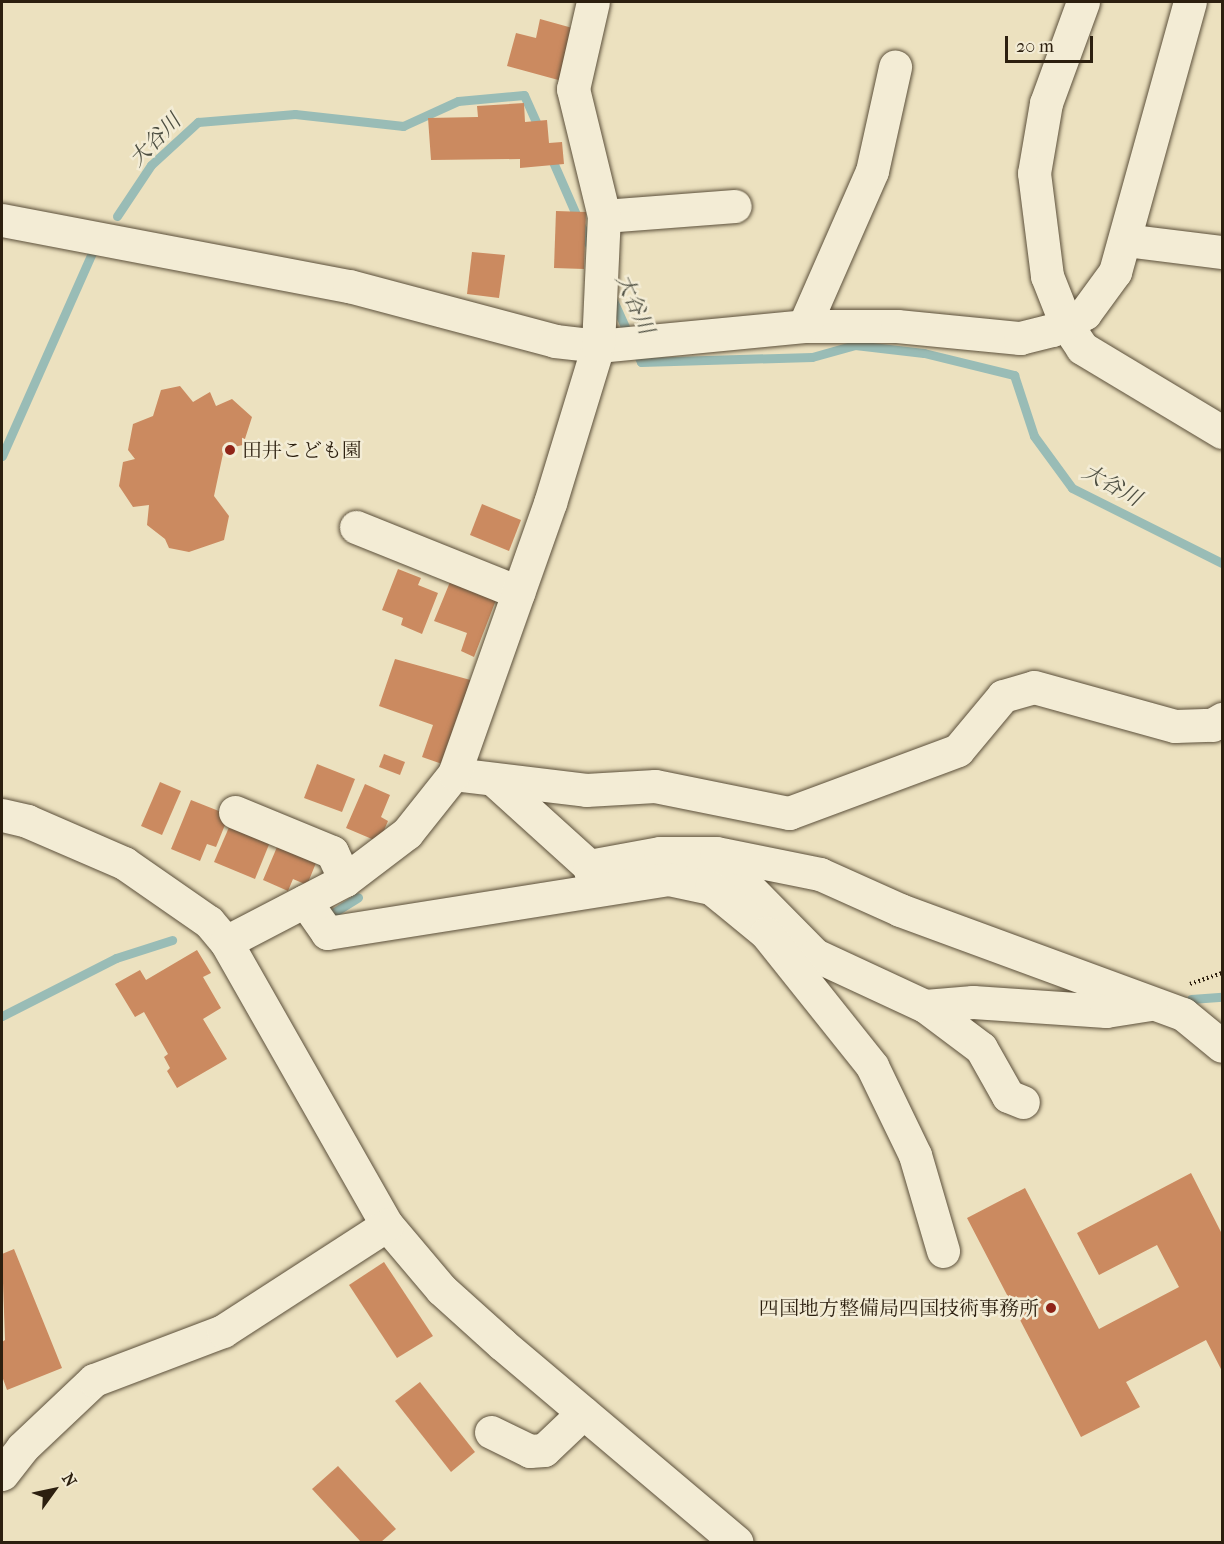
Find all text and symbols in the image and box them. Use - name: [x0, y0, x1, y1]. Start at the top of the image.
- scale bar: [1008, 24, 1096, 62]
- text: 20 m: [1016, 36, 1054, 57]
- water label: 大谷川: [124, 109, 186, 171]
- water label: 大谷川: [611, 270, 659, 338]
- place label: 田井こども園: [242, 438, 362, 462]
- marker: 田井こども園: [223, 443, 237, 457]
- water label: 大谷川: [1078, 459, 1146, 511]
- place label: 四国地方整備局四国技術事務所: [759, 1296, 1039, 1320]
- marker: 四国地方整備局四国技術事務所: [1044, 1301, 1058, 1315]
- north arrow: [24, 1460, 84, 1520]
- text: N: [58, 1470, 81, 1490]

